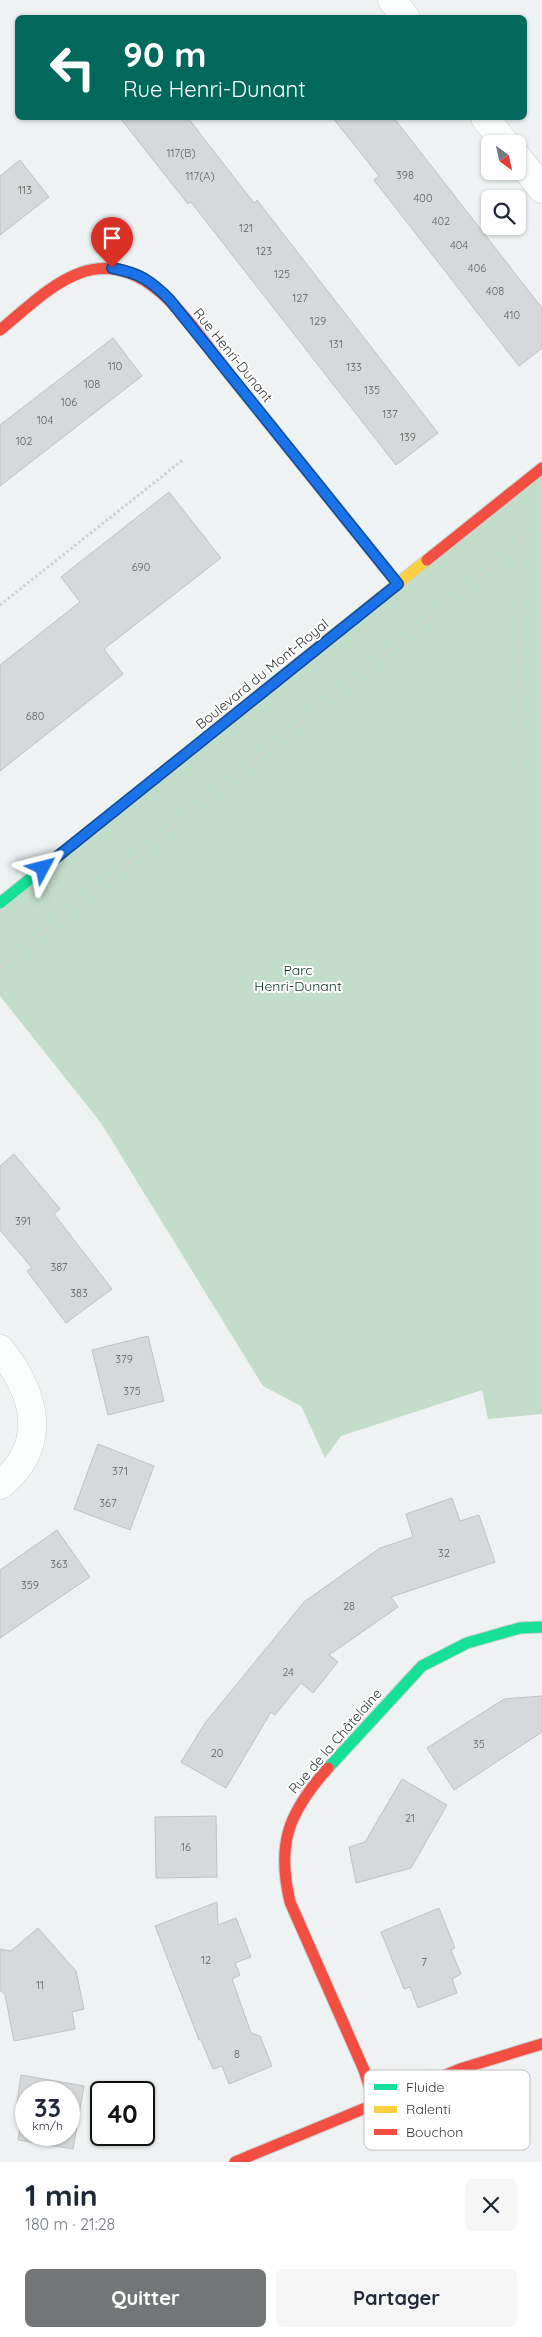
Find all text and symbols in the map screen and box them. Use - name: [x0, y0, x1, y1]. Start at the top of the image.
- text: 90 m: [123, 32, 206, 76]
- icon: left: [40, 35, 105, 100]
- text: Rue Henri-Dunant: [123, 75, 306, 103]
- north arrow: [481, 135, 526, 180]
- map controls: [481, 135, 526, 235]
- house number: 117(B): [166, 146, 196, 160]
- house number: 398: [396, 168, 414, 182]
- house number: 117(A): [185, 169, 215, 183]
- house number: 113: [18, 183, 32, 197]
- button: search: [481, 190, 526, 235]
- house number: 400: [414, 191, 432, 205]
- house number: 402: [432, 214, 450, 228]
- pin: [91, 217, 133, 268]
- house number: 121: [239, 221, 253, 235]
- icon: arrive: [98, 224, 126, 252]
- house number: 404: [450, 238, 468, 252]
- house number: 123: [256, 244, 272, 258]
- house number: 406: [468, 261, 486, 275]
- house number: 125: [274, 267, 290, 281]
- house number: 408: [486, 284, 504, 298]
- house number: 127: [292, 291, 308, 305]
- street label: Rue Henri-Dunant: [189, 304, 277, 406]
- house number: 410: [504, 308, 520, 322]
- house number: 129: [310, 314, 326, 328]
- house number: 131: [329, 337, 343, 351]
- house number: 110: [108, 359, 122, 373]
- house number: 133: [346, 360, 362, 374]
- house number: 108: [84, 377, 100, 391]
- house number: 135: [364, 383, 380, 397]
- house number: 106: [61, 395, 77, 409]
- house number: 137: [382, 407, 398, 421]
- house number: 104: [37, 413, 53, 427]
- house number: 139: [400, 430, 416, 444]
- house number: 102: [16, 434, 32, 448]
- house number: 690: [132, 560, 150, 574]
- street label: Boulevard du Mont-Royal: [192, 615, 332, 733]
- house number: 680: [26, 709, 44, 723]
- position arrow: [16, 841, 68, 893]
- park label: Parc Henri-Dunant: [254, 961, 342, 995]
- house number: 391: [15, 1214, 31, 1228]
- house number: 387: [50, 1260, 68, 1274]
- house number: 383: [70, 1286, 88, 1300]
- house number: 379: [115, 1352, 133, 1366]
- house number: 375: [123, 1384, 141, 1398]
- house number: 371: [112, 1464, 128, 1478]
- house number: 367: [99, 1496, 117, 1510]
- house number: 32: [438, 1546, 450, 1560]
- house number: 363: [50, 1557, 68, 1571]
- house number: 359: [21, 1578, 39, 1592]
- house number: 28: [343, 1599, 355, 1613]
- house number: 24: [282, 1665, 294, 1679]
- street label: Rue de la Châtelaine: [284, 1685, 386, 1797]
- house number: 35: [473, 1737, 485, 1751]
- house number: 20: [211, 1746, 223, 1760]
- house number: 21: [405, 1811, 415, 1825]
- house number: 16: [181, 1840, 191, 1854]
- house number: 12: [201, 1953, 211, 1967]
- house number: 7: [421, 1955, 427, 1969]
- house number: 11: [36, 1978, 44, 1992]
- house number: 8: [234, 2047, 240, 2061]
- legend: [364, 2070, 530, 2150]
- text: Fluide: [406, 2078, 445, 2096]
- speed limit sign: 40: [90, 2081, 155, 2146]
- text: 33: [34, 2092, 61, 2123]
- text: Ralenti: [406, 2100, 451, 2118]
- text: km/h: [32, 2118, 63, 2133]
- text: Bouchon: [406, 2123, 463, 2141]
- text: 1 min: [25, 2176, 98, 2214]
- button: close: [465, 2179, 517, 2231]
- text: 180 m · 21:28: [25, 2214, 115, 2234]
- button: Quitter: [25, 2269, 266, 2327]
- button: Partager: [276, 2269, 517, 2327]

